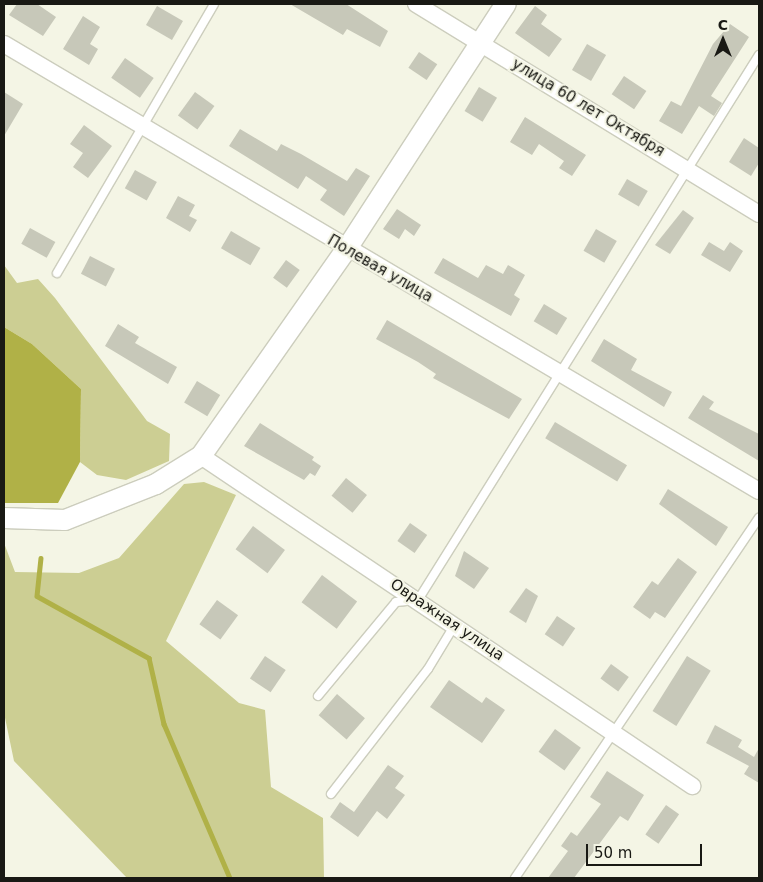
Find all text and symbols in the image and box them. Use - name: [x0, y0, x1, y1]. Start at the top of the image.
- north arrow: [698, 15, 748, 65]
- text: С: [718, 17, 728, 33]
- street label: улица 60 лет Октября: [508, 55, 668, 161]
- street label: Полевая улица: [324, 232, 436, 306]
- street label: Овражная улица: [387, 575, 507, 665]
- scale bar: [588, 834, 704, 866]
- text: 50 m: [594, 844, 632, 862]

